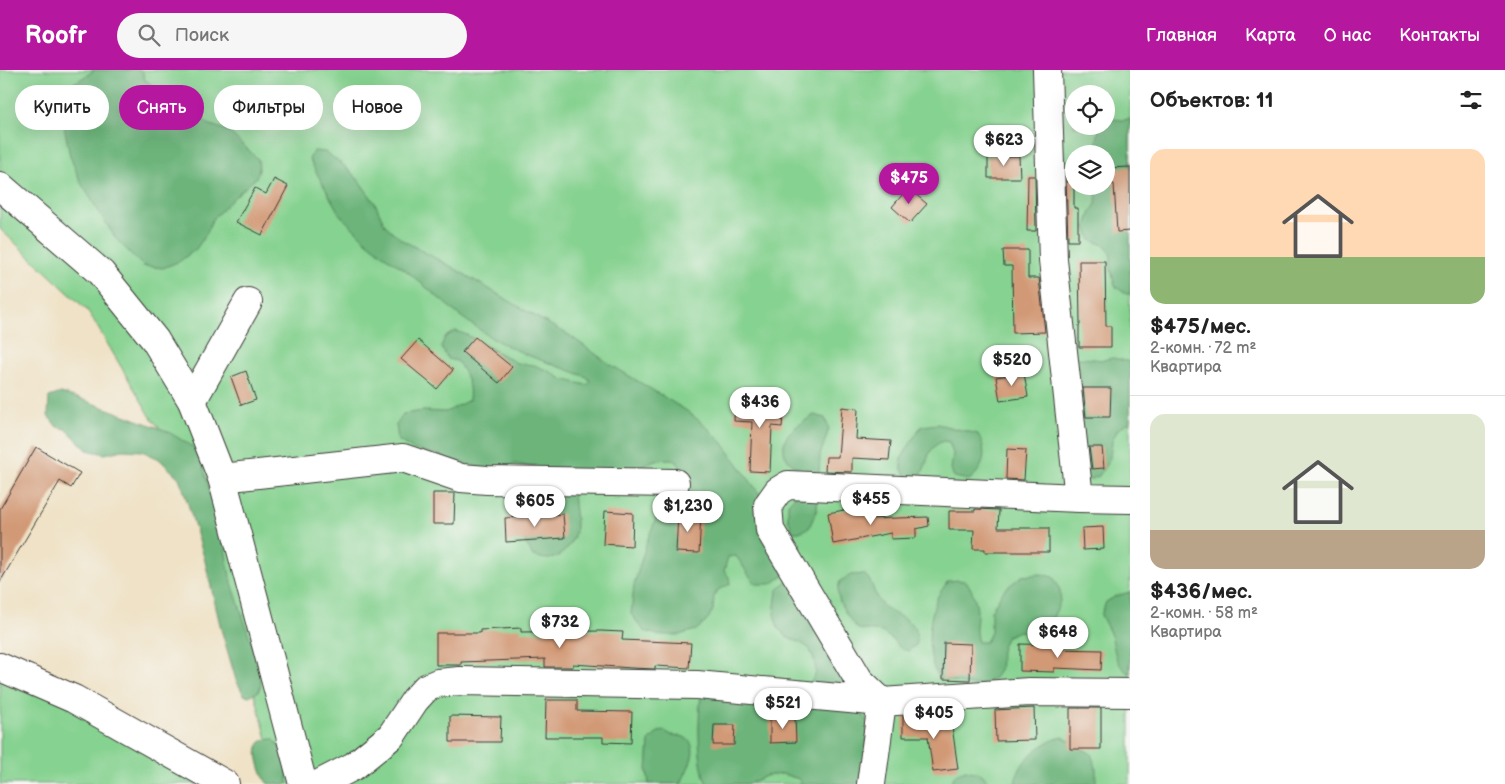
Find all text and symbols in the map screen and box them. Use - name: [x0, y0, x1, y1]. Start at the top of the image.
- search box: [117, 13, 467, 58]
- text: Roofr: [25, 21, 87, 50]
- icon: search: [135, 21, 163, 49]
- text: Поиск: [175, 24, 229, 47]
- text: Главная: [1146, 25, 1217, 46]
- text: Карта: [1245, 25, 1296, 46]
- text: О нас: [1324, 25, 1371, 46]
- text: Контакты: [1399, 25, 1480, 46]
- chip: Купить: [15, 85, 109, 130]
- chip: Снять: [119, 85, 204, 130]
- chip: Фильтры: [214, 85, 323, 130]
- chip: Новое: [333, 85, 421, 130]
- map controls: [1065, 85, 1115, 195]
- button: locate: [1065, 85, 1115, 135]
- icon: filters: [1457, 86, 1485, 114]
- text: Объектов: 11: [1150, 88, 1274, 113]
- pin: $623: [974, 124, 1034, 167]
- text: $623: [985, 131, 1023, 150]
- button: layers: [1065, 145, 1115, 195]
- pin: $475: [879, 162, 939, 205]
- text: $475: [890, 169, 928, 188]
- icon: home: [1273, 181, 1363, 271]
- text: $475/мес.: [1150, 314, 1251, 339]
- text: 2-комн. · 72 m²: [1150, 339, 1256, 358]
- pin: $520: [982, 344, 1042, 387]
- text: $520: [992, 351, 1032, 370]
- text: Квартира: [1150, 358, 1222, 377]
- pin: $436: [730, 386, 790, 429]
- text: $436: [740, 393, 780, 412]
- icon: home: [1273, 447, 1363, 537]
- pin: $455: [841, 484, 901, 526]
- pin: $605: [505, 486, 565, 528]
- pin: $1,230: [647, 490, 729, 533]
- text: $455: [852, 490, 890, 509]
- text: $605: [515, 492, 555, 511]
- text: $1,230: [663, 497, 713, 516]
- text: $436/мес.: [1150, 579, 1252, 604]
- text: 2-комн. · 58 m²: [1150, 604, 1258, 623]
- pin: $732: [530, 606, 590, 649]
- text: $732: [541, 613, 579, 632]
- pin: $648: [1028, 616, 1088, 659]
- text: $648: [1038, 623, 1078, 642]
- text: Квартира: [1150, 623, 1222, 642]
- pin: $521: [753, 688, 813, 730]
- text: $521: [765, 694, 801, 713]
- pin: $405: [904, 698, 964, 740]
- text: $405: [914, 704, 954, 723]

